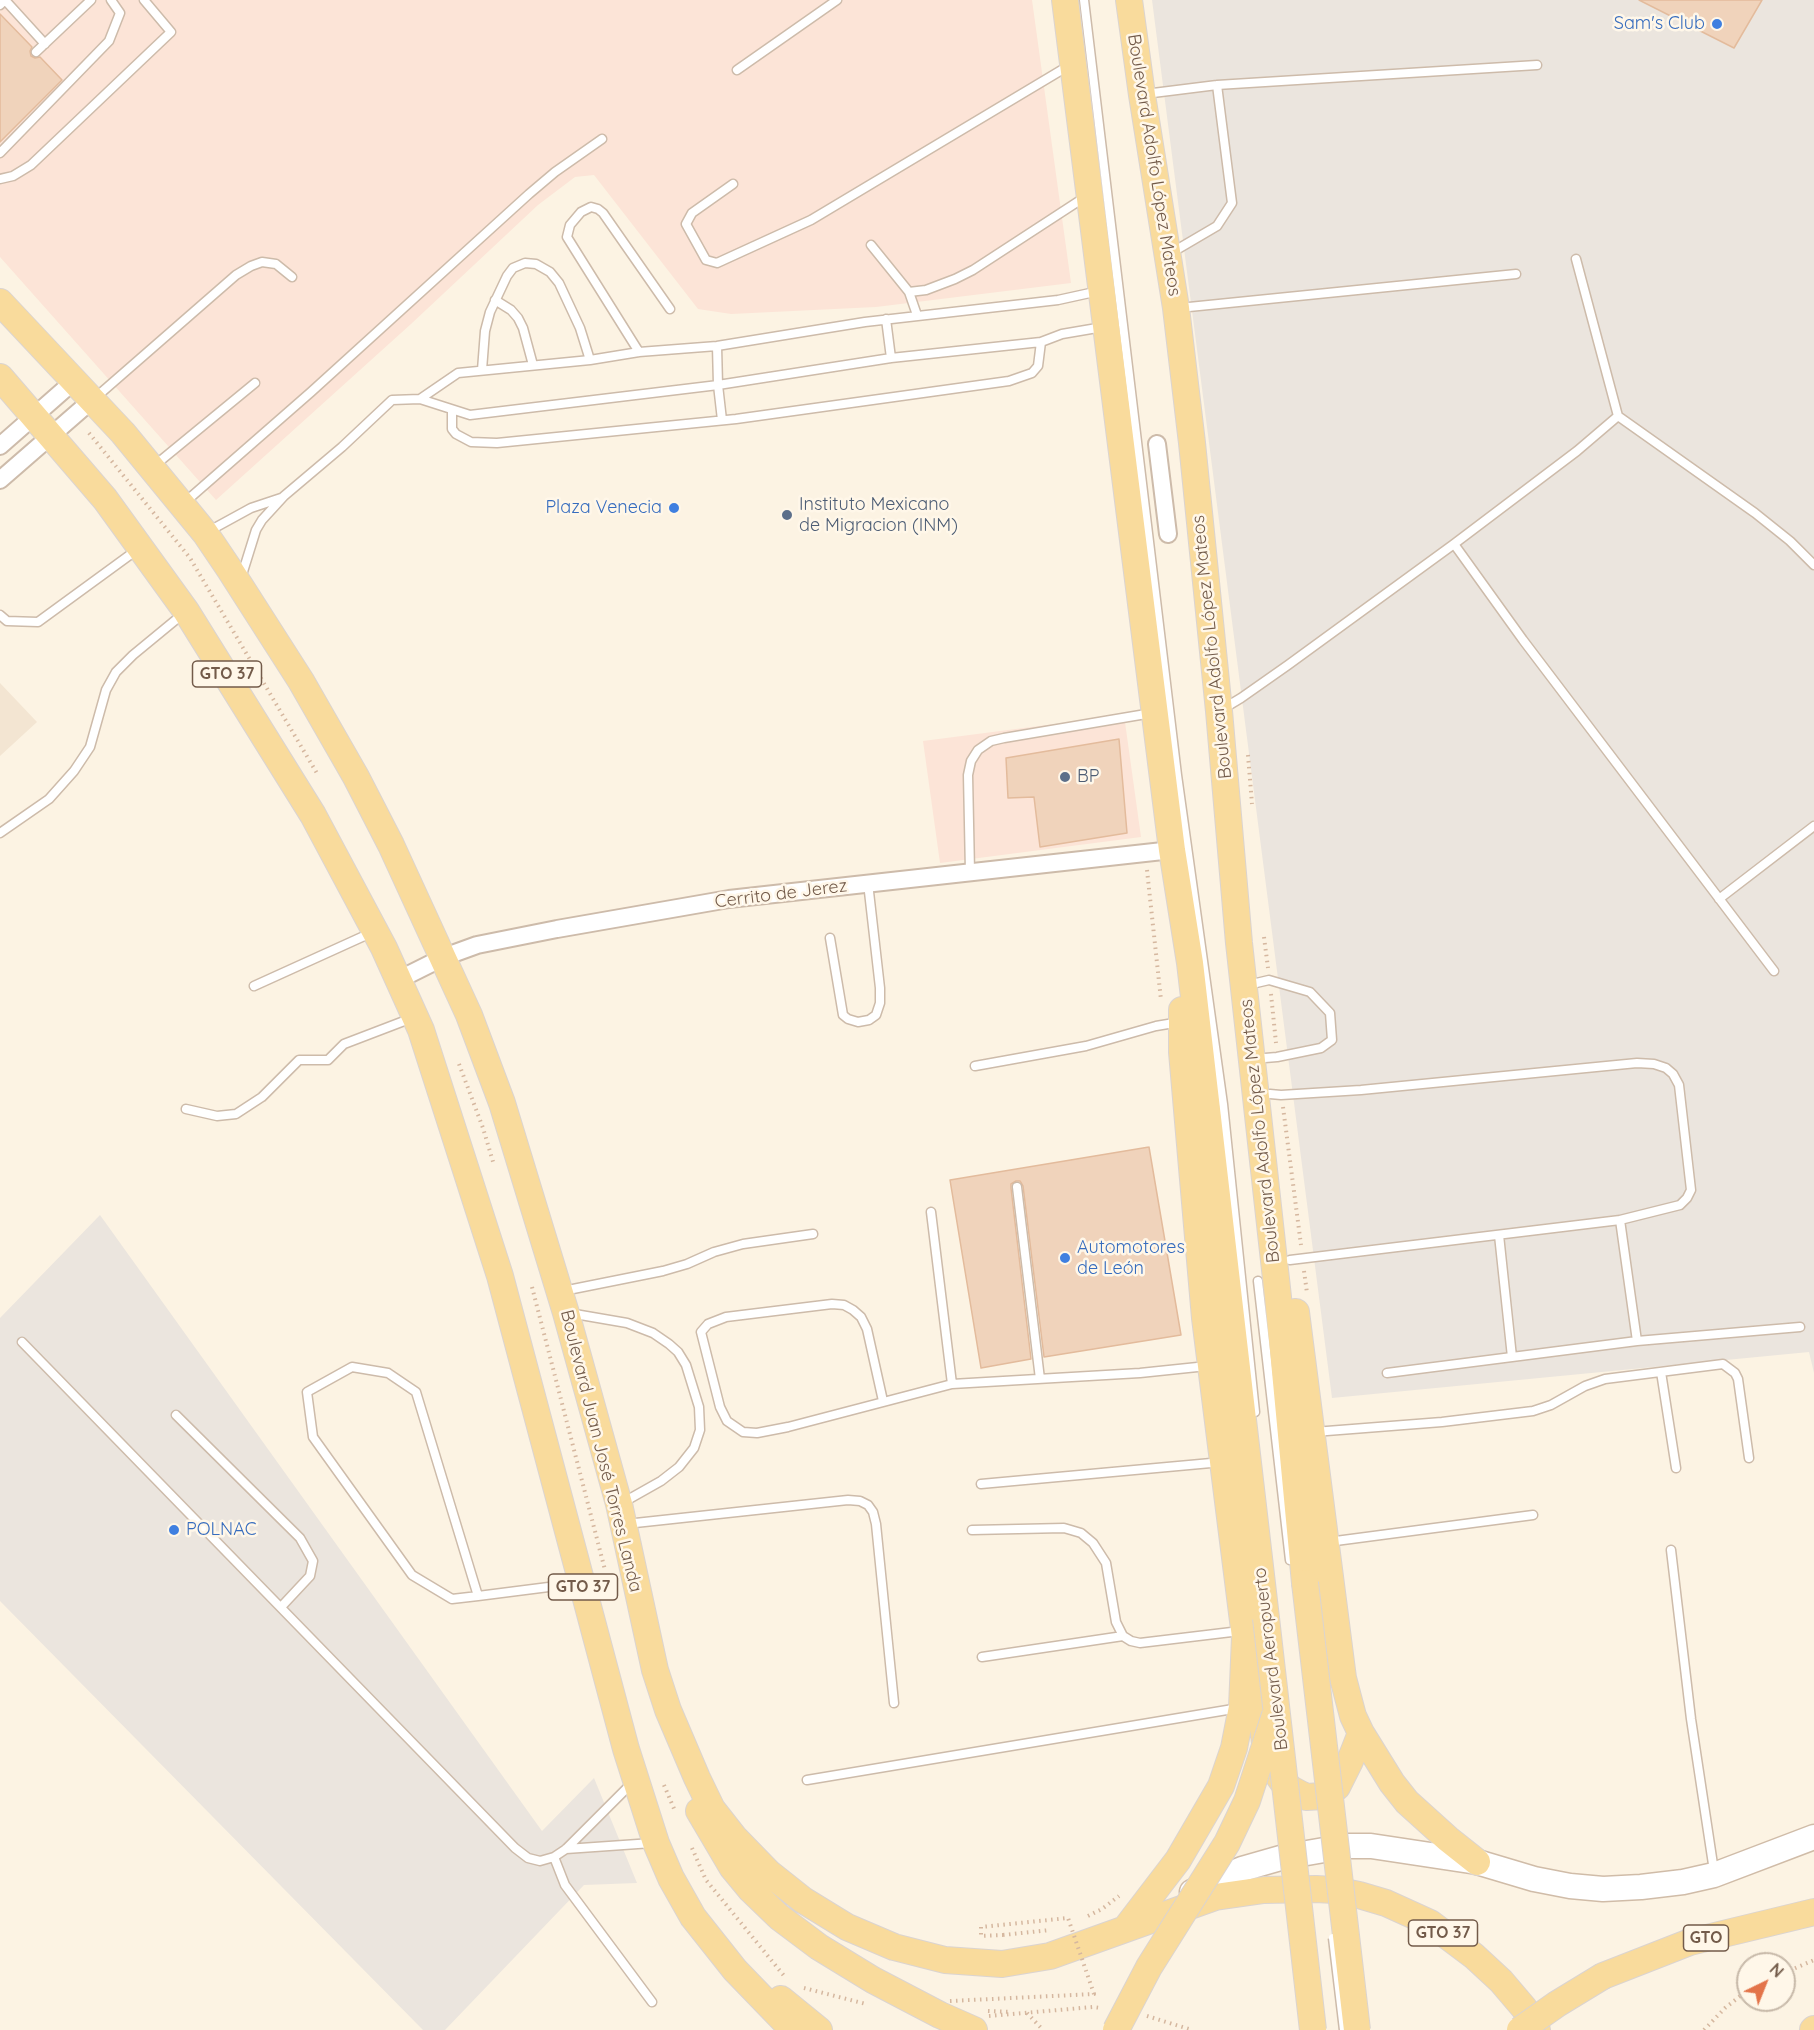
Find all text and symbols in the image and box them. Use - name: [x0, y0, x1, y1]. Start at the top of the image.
- place label: Sam's Club: [1614, 13, 1705, 35]
- marker: Sam's Club: [1710, 17, 1724, 31]
- street label: Boulevard Adolfo López Mateos: [1123, 32, 1185, 298]
- place label: Instituto Mexicano de Migracion (INM): [799, 494, 958, 536]
- place label: Plaza Venecia: [545, 497, 662, 519]
- marker: Plaza Venecia: [667, 501, 681, 515]
- marker: Instituto Mexicano de Migracion (INM): [780, 508, 794, 522]
- street label: Boulevard Adolfo López Mateos: [1187, 514, 1237, 780]
- road number: GTO 37: [192, 661, 262, 687]
- place label: BP: [1077, 766, 1099, 788]
- marker: BP: [1058, 770, 1072, 784]
- street label: Cerrito de Jerez: [714, 875, 848, 913]
- street label: Boulevard Adolfo López Mateos: [1235, 998, 1285, 1264]
- place label: Automotores de León: [1077, 1237, 1185, 1280]
- marker: Automotores de León: [1058, 1251, 1072, 1265]
- street label: Boulevard Juan José Torres Landa: [555, 1308, 647, 1594]
- place label: POLNAC: [186, 1519, 257, 1541]
- marker: POLNAC: [167, 1523, 181, 1537]
- street label: Boulevard Aeropuerto: [1249, 1566, 1293, 1752]
- road number: GTO 37: [548, 1574, 618, 1600]
- road number: GTO 37: [1408, 1920, 1478, 1946]
- road number: GTO: [1684, 1925, 1728, 1951]
- north arrow: [1736, 1952, 1796, 2012]
- text: N: [1766, 1959, 1788, 1982]

